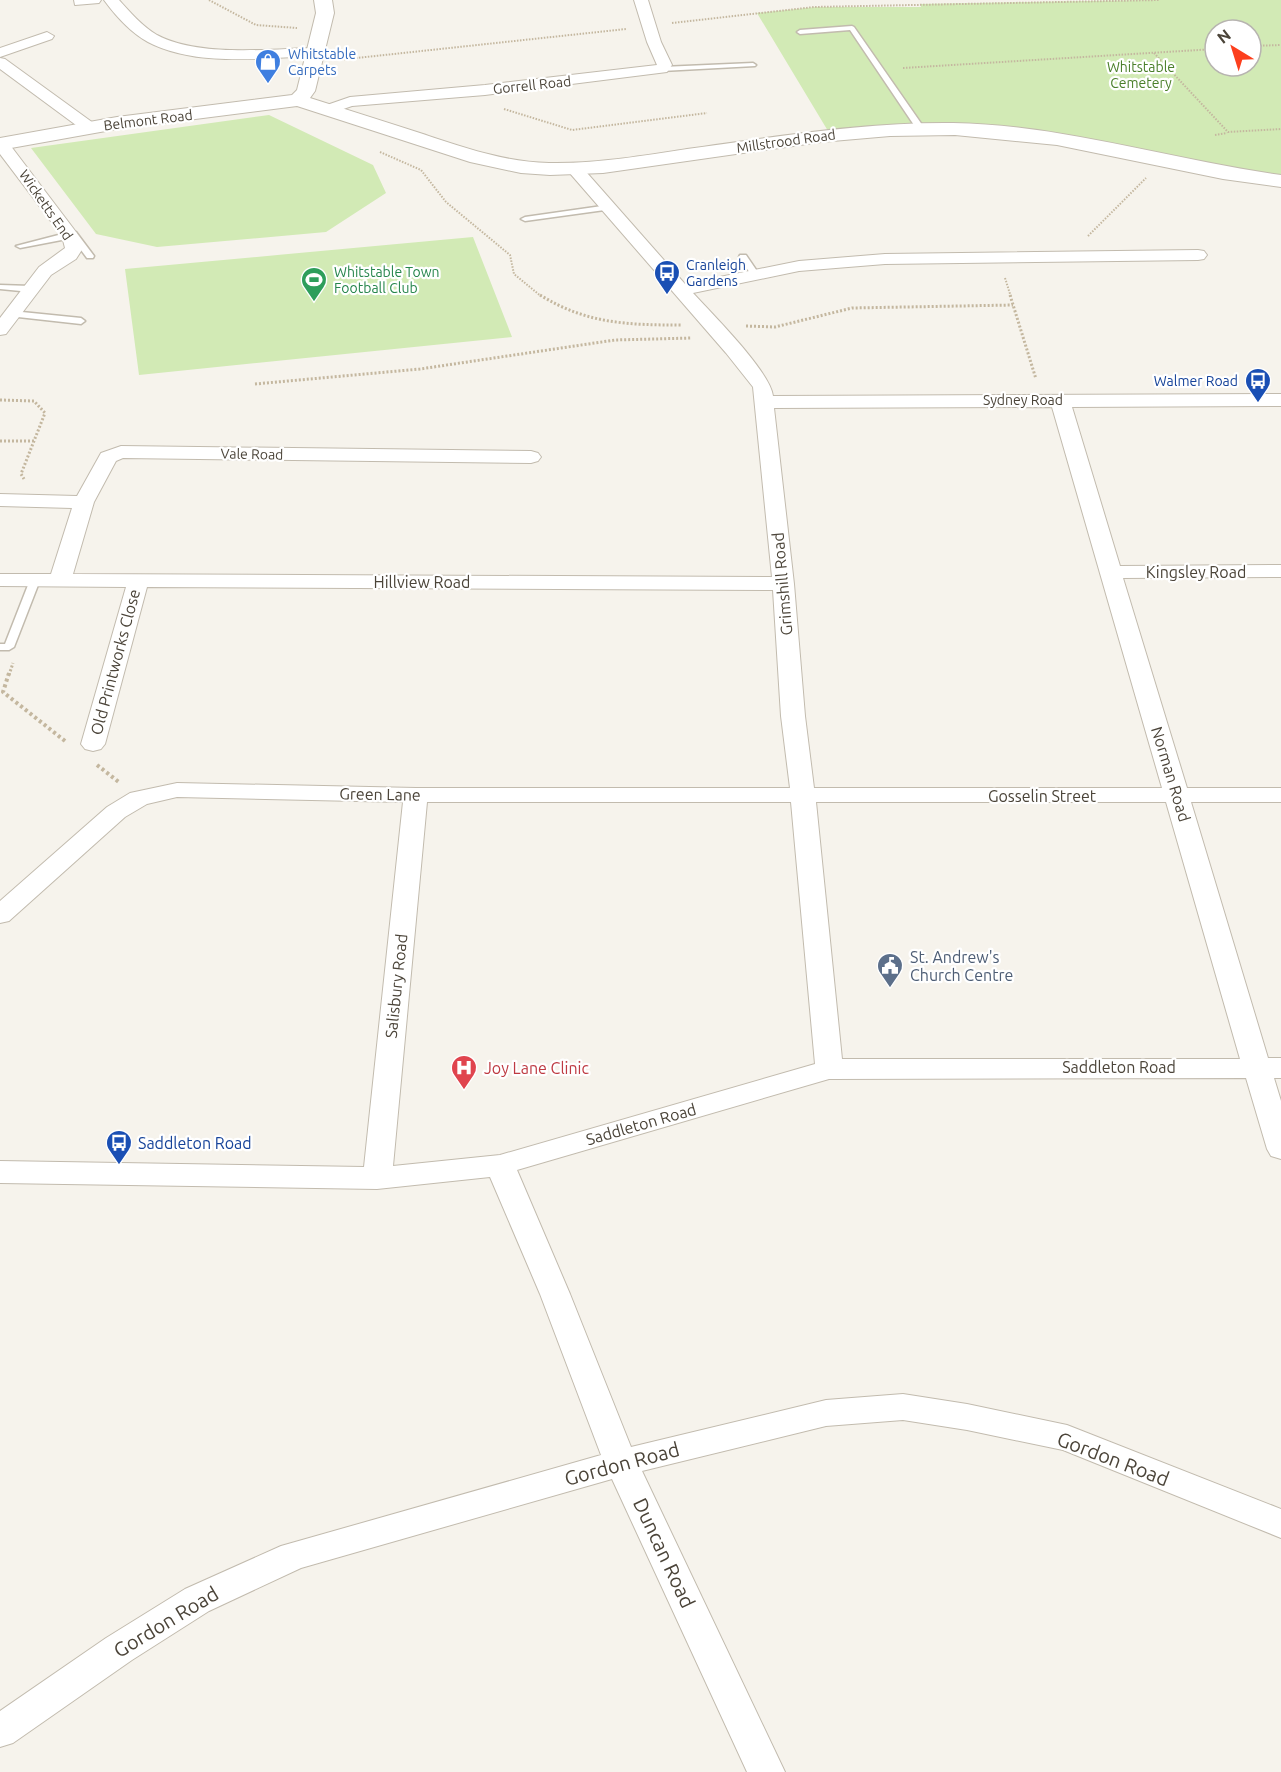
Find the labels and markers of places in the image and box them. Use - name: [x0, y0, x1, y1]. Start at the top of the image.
- place label: Whitstable Carpets: [288, 46, 356, 78]
- shop icon: Whitstable Carpets: [253, 47, 283, 85]
- place label: Cranleigh Gardens: [686, 257, 746, 289]
- bus stop icon: Cranleigh Gardens: [652, 258, 682, 296]
- place label: Whitstable Town Football Club: [334, 264, 440, 296]
- sports icon: Whitstable Town Football Club: [299, 265, 329, 303]
- bus stop icon: Walmer Road: [1243, 366, 1273, 404]
- place label: Walmer Road: [1154, 373, 1238, 389]
- place label: St. Andrew's Church Centre: [910, 948, 1013, 984]
- public building icon: St. Andrew's Church Centre: [875, 951, 905, 989]
- hospital icon: Joy Lane Clinic: [449, 1053, 479, 1091]
- place label: Joy Lane Clinic: [484, 1059, 590, 1077]
- bus stop icon: Saddleton Road: [104, 1128, 134, 1166]
- place label: Saddleton Road: [138, 1134, 252, 1152]

